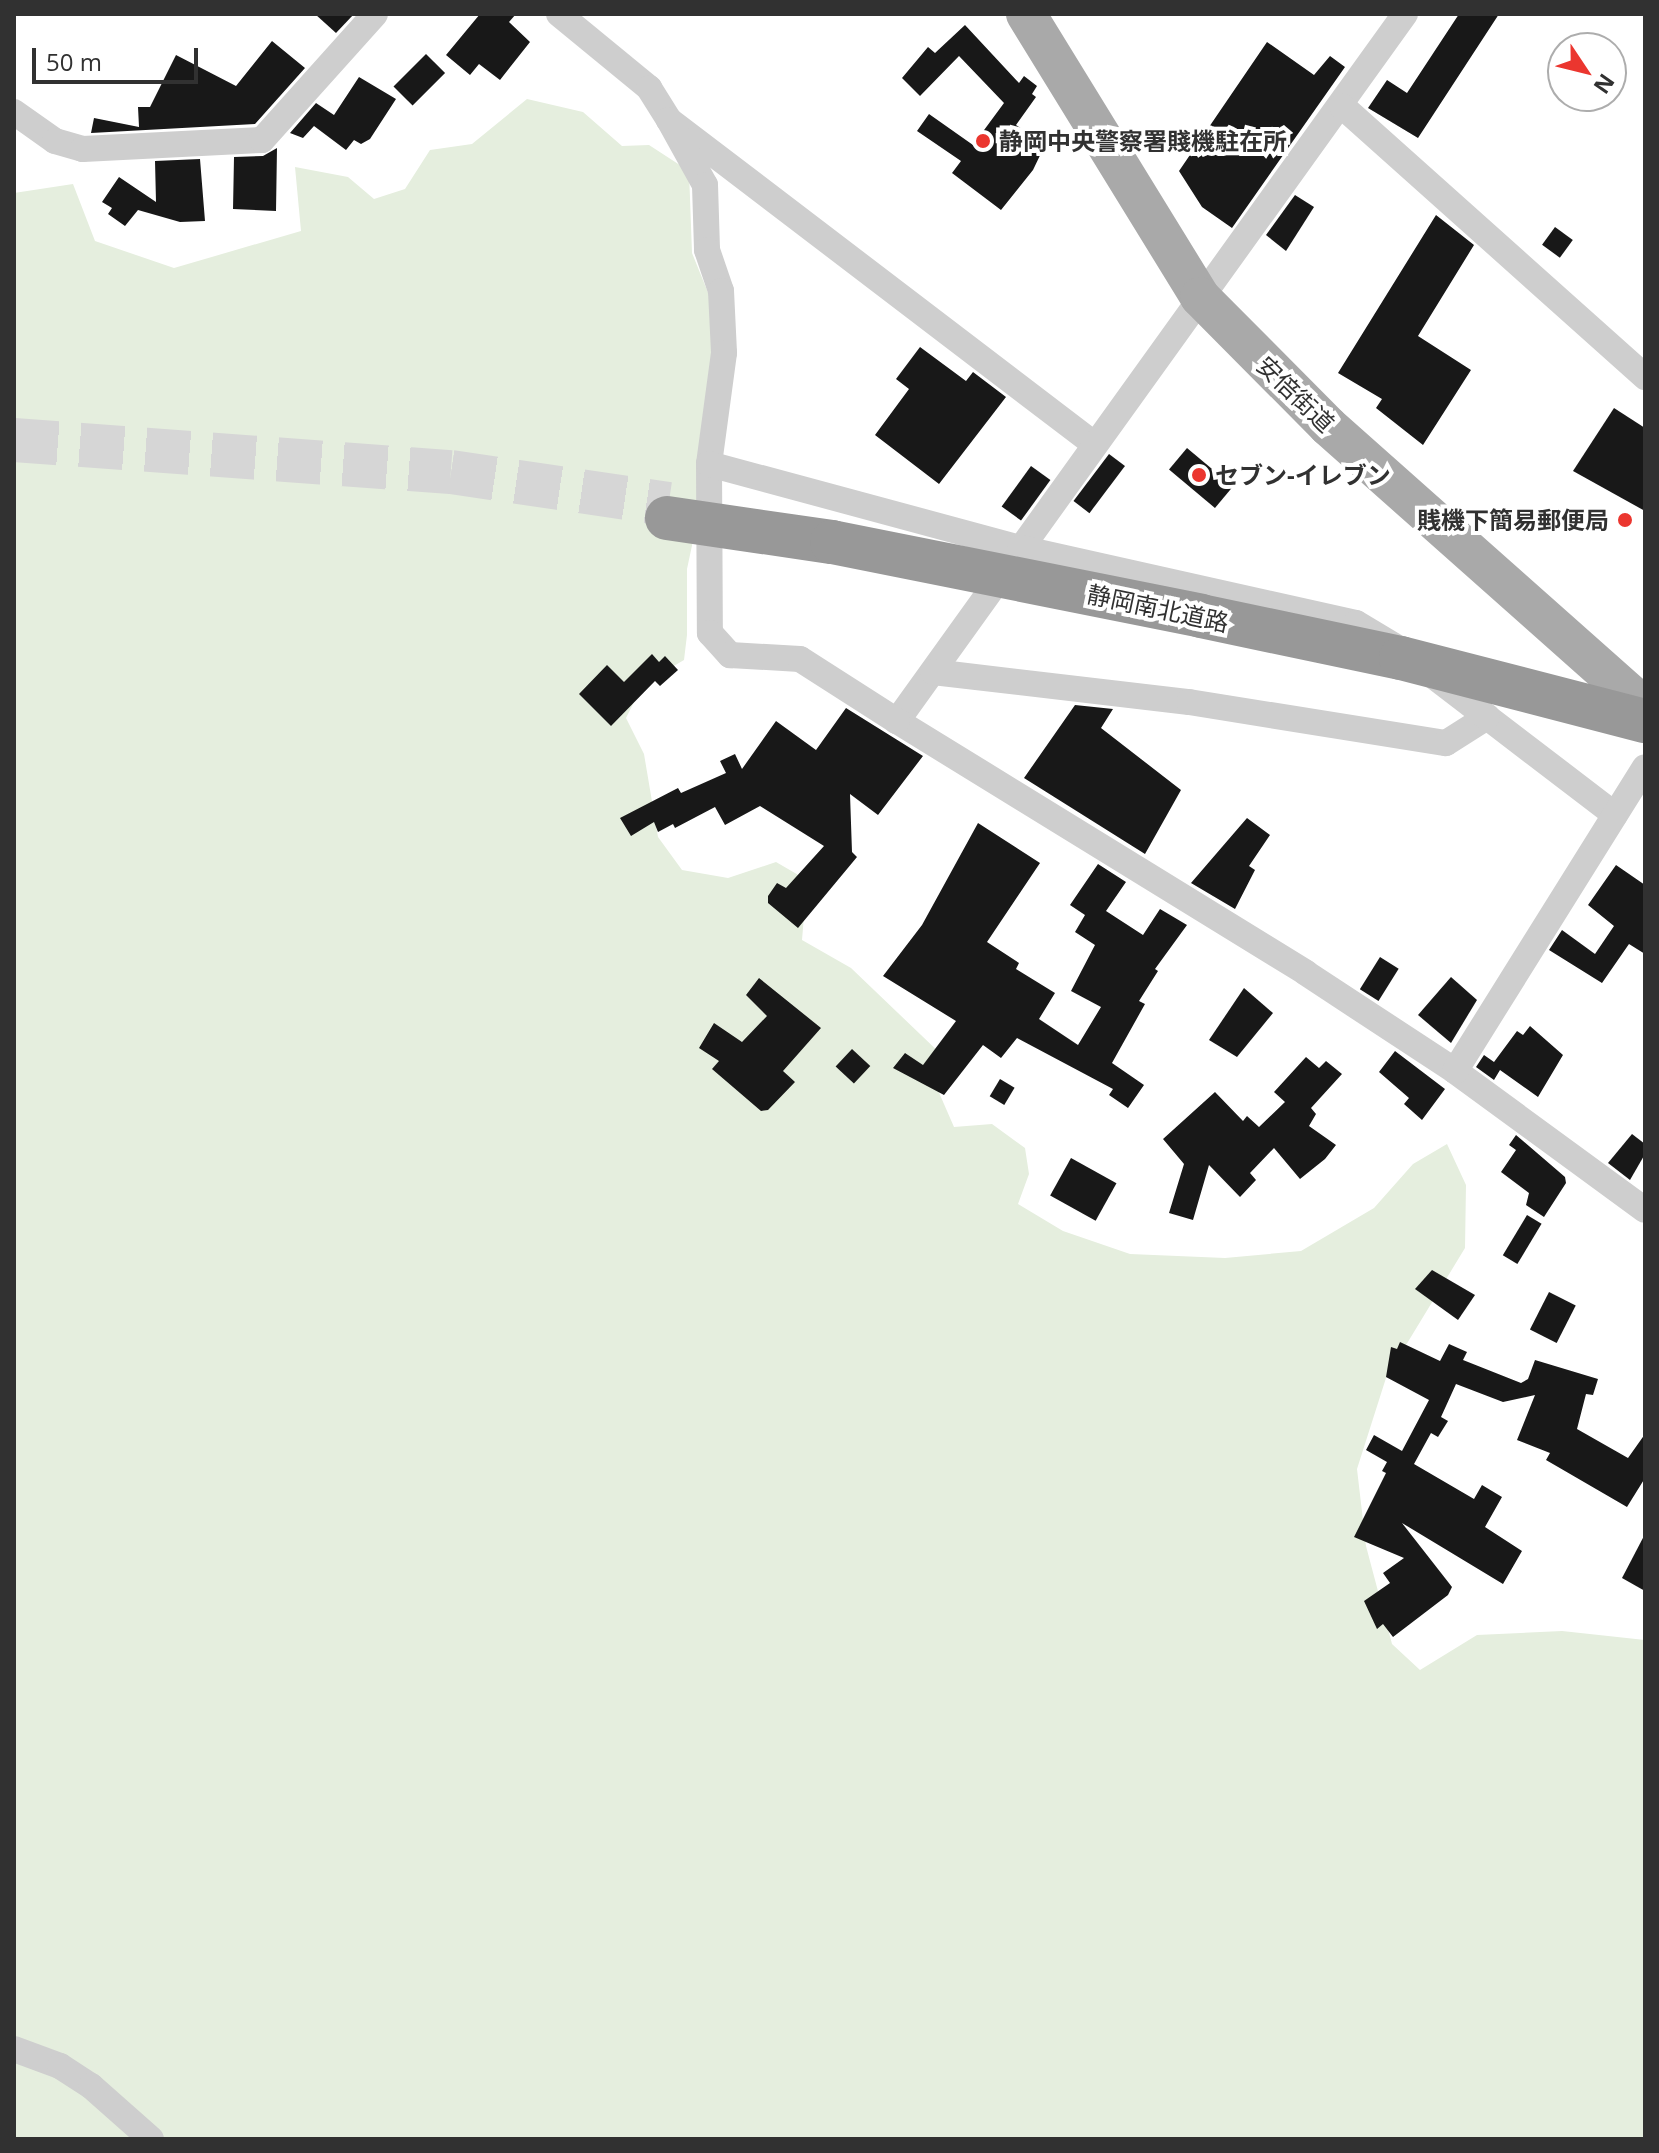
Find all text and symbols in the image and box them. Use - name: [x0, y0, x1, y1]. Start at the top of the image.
- scale bar: [36, 32, 202, 82]
- north arrow: [1547, 32, 1627, 112]
- text: 50 m: [46, 45, 102, 78]
- text: N: [1588, 69, 1622, 101]
- place label: 静岡中央警察署賤機駐在所: [999, 127, 1287, 155]
- marker: 静岡中央警察署賤機駐在所: [974, 132, 992, 150]
- street label: 安倍街道: [1251, 350, 1341, 438]
- place label: セブン-イレブン: [1215, 461, 1391, 489]
- marker: セブン-イレブン: [1190, 466, 1208, 484]
- place label: 賎機下簡易郵便局: [1417, 506, 1609, 534]
- marker: 賎機下簡易郵便局: [1616, 511, 1634, 529]
- street label: 静岡南北道路: [1085, 579, 1231, 637]

